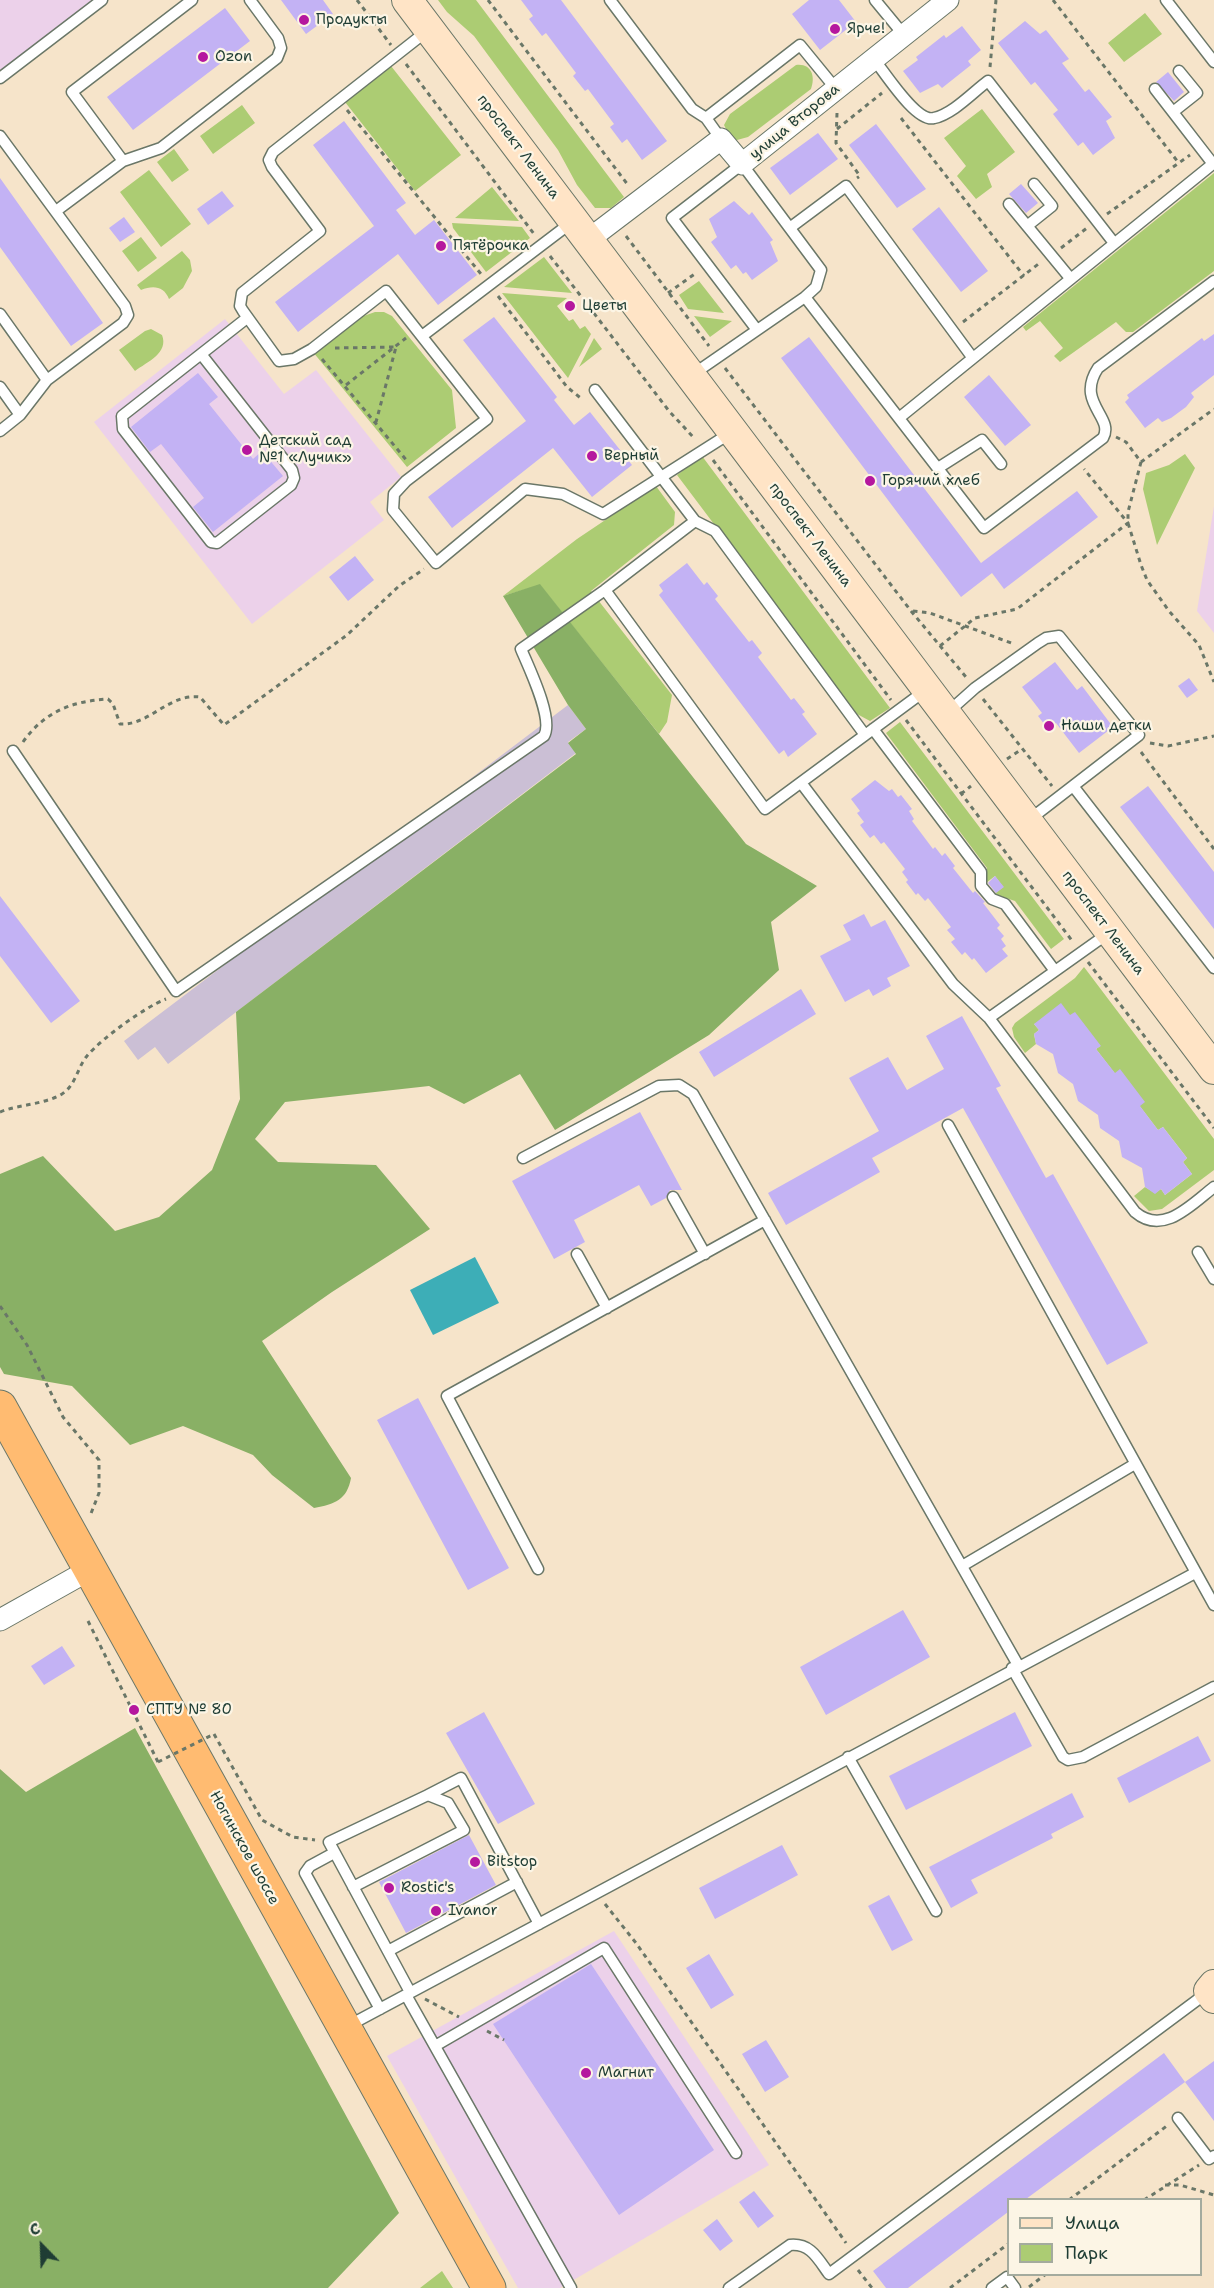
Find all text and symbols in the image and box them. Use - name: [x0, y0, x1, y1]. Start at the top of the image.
- place label: Продукты: [316, 11, 387, 29]
- marker: Продукты: [297, 13, 311, 27]
- place label: Ярче!: [847, 20, 885, 38]
- marker: Ярче!: [828, 22, 842, 36]
- place label: Ozon: [215, 48, 252, 66]
- marker: Ozon: [196, 50, 210, 64]
- street label: улица Второва: [746, 80, 844, 164]
- street label: проспект Ленина: [473, 91, 563, 203]
- place label: Пятёрочка: [453, 237, 529, 255]
- marker: Пятёрочка: [434, 239, 448, 253]
- place label: Цветы: [582, 297, 627, 315]
- marker: Цветы: [563, 299, 577, 313]
- place label: Детский сад №1 «Лучик»: [259, 432, 352, 467]
- marker: Детский сад №1 «Лучик»: [240, 443, 254, 457]
- place label: Верный: [604, 447, 659, 465]
- marker: Верный: [585, 449, 599, 463]
- place label: Горячий хлеб: [882, 472, 980, 490]
- marker: Горячий хлеб: [863, 474, 877, 488]
- street label: проспект Ленина: [765, 479, 855, 591]
- place label: Наши детки: [1061, 717, 1152, 735]
- marker: Наши детки: [1042, 719, 1056, 733]
- street label: проспект Ленина: [1058, 867, 1148, 979]
- place label: СПТУ № 80: [146, 1701, 232, 1719]
- marker: СПТУ № 80: [127, 1703, 141, 1717]
- street label: Ногинское шоссе: [205, 1788, 283, 1908]
- place label: Bitstop: [487, 1853, 537, 1871]
- marker: Bitstop: [468, 1855, 482, 1869]
- place label: Rostic's: [401, 1879, 454, 1897]
- marker: Rostic's: [382, 1881, 396, 1895]
- place label: Ivanor: [448, 1902, 498, 1920]
- marker: Ivanor: [429, 1904, 443, 1918]
- place label: Магнит: [598, 2064, 654, 2082]
- marker: Магнит: [579, 2066, 593, 2080]
- legend: [1007, 2198, 1202, 2276]
- text: Улица: [1065, 2211, 1119, 2235]
- north arrow: [12, 2216, 72, 2276]
- text: С: [26, 2217, 43, 2241]
- text: Парк: [1065, 2241, 1108, 2265]

